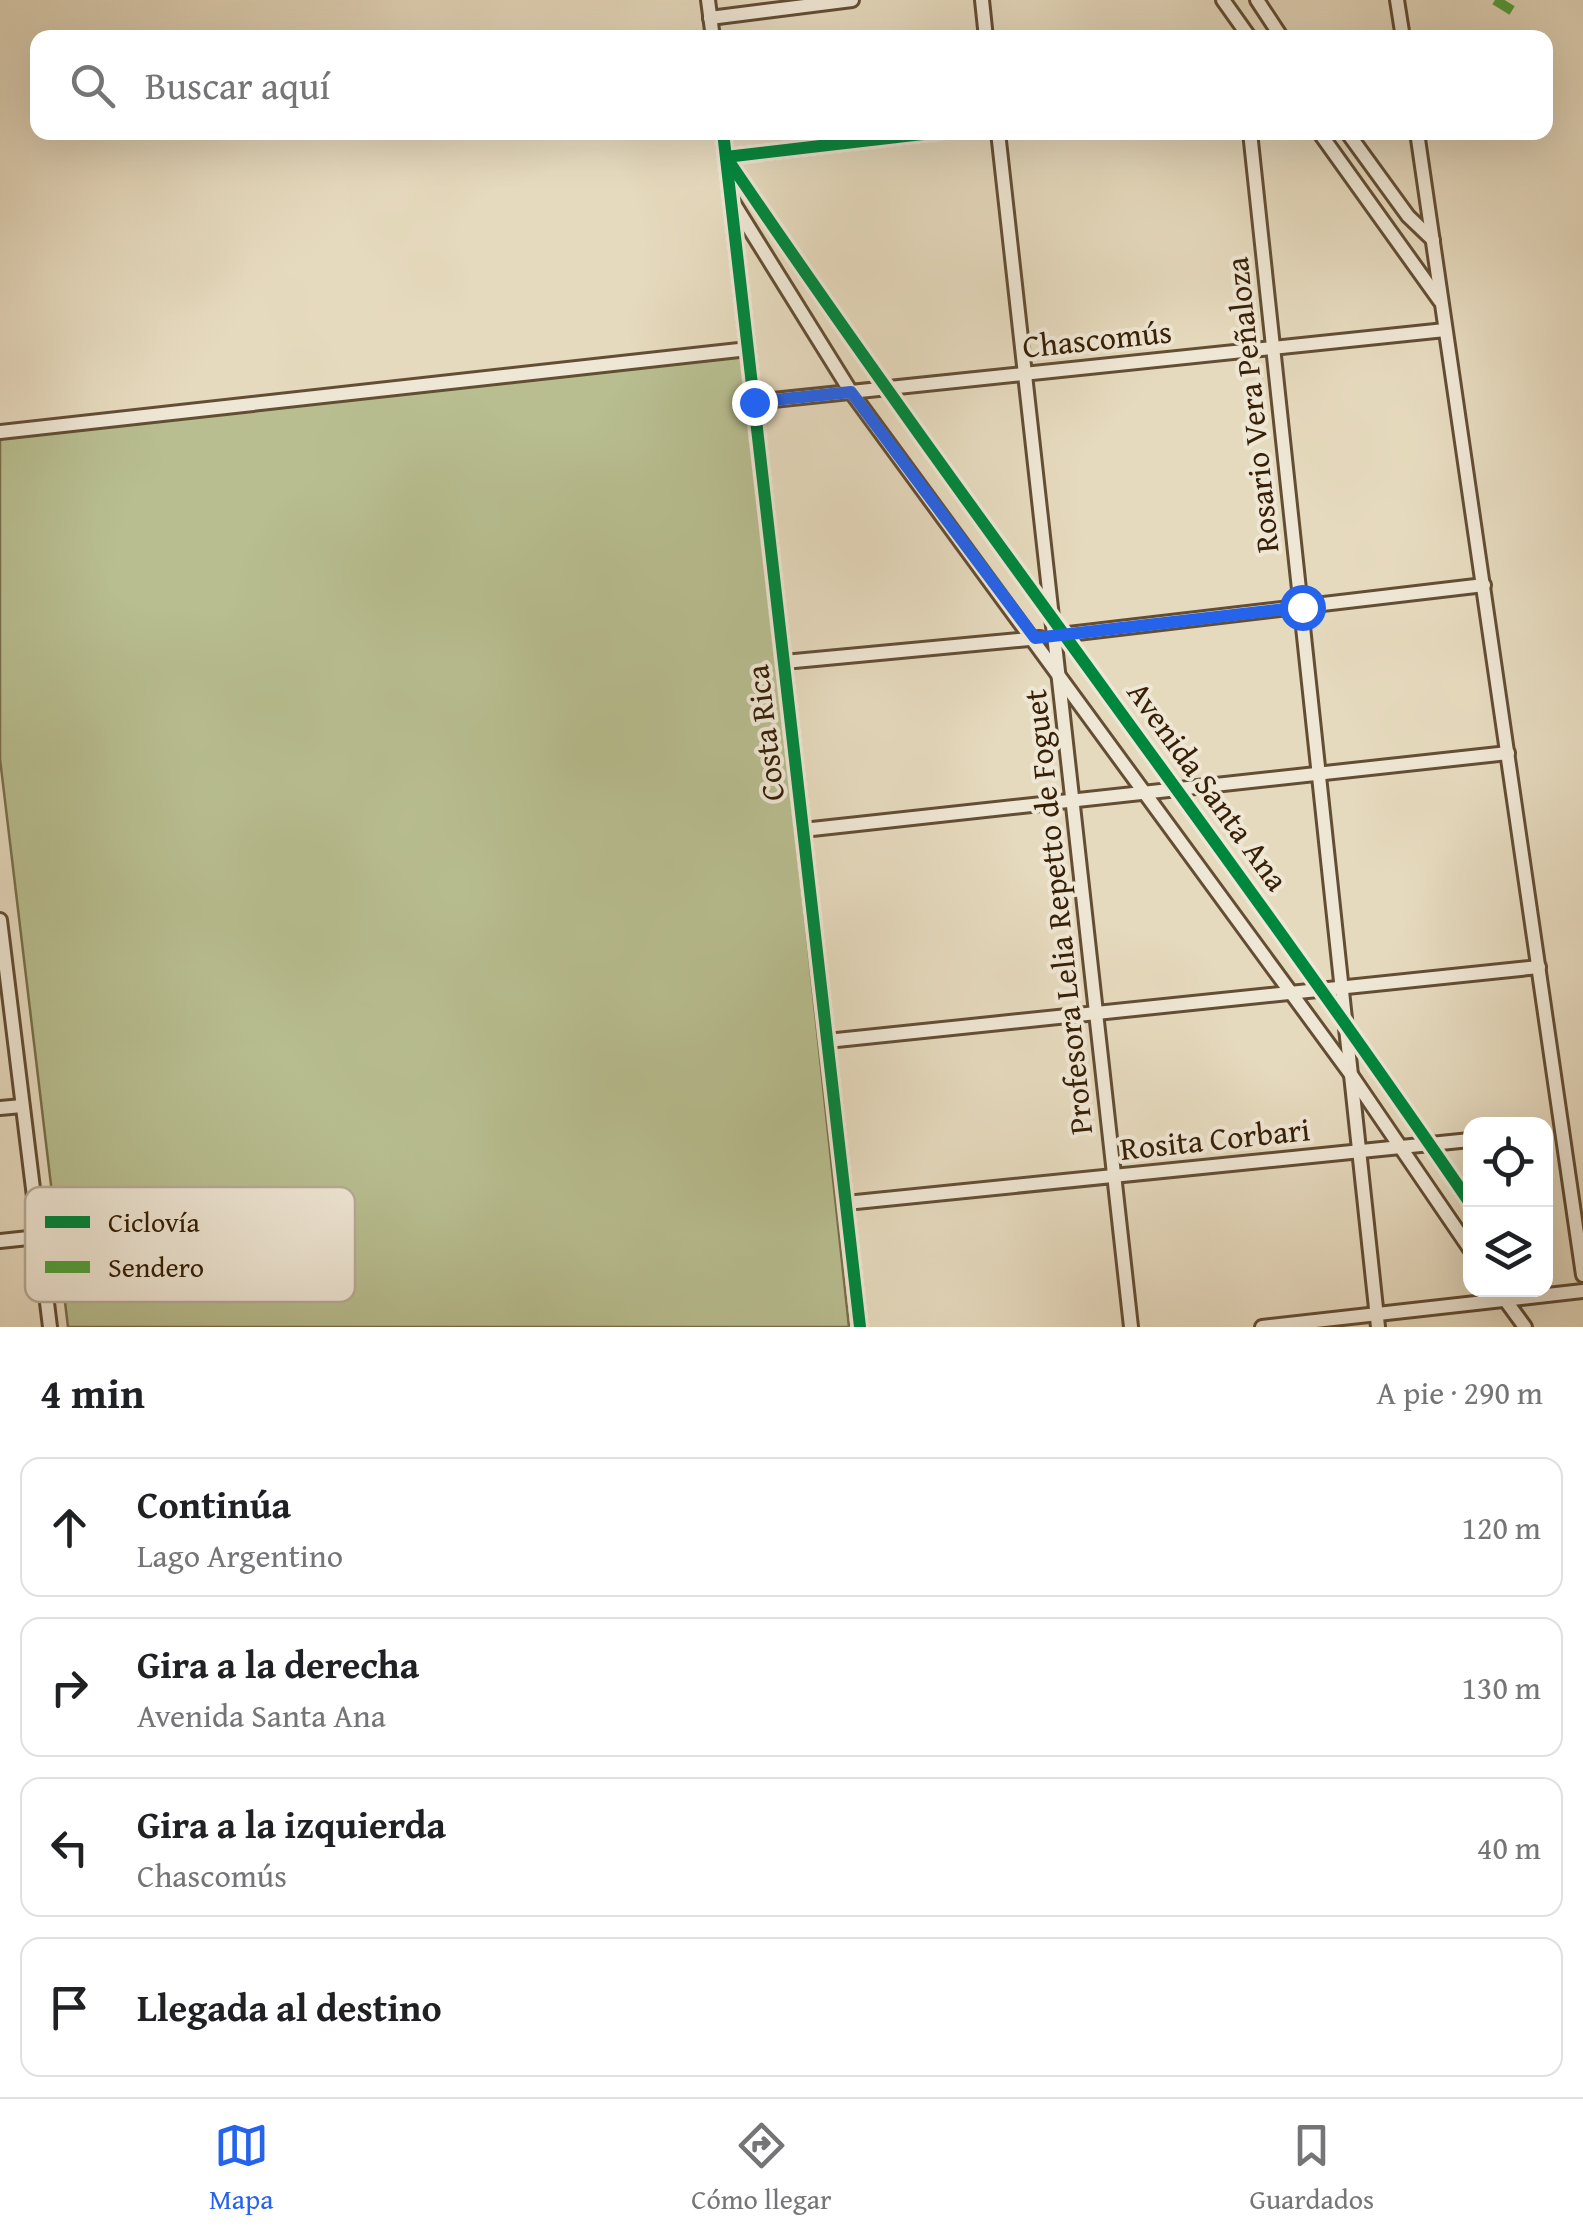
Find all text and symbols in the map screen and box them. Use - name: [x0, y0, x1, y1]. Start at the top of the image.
- search box: [30, 30, 1553, 140]
- text: Buscar aquí: [145, 57, 330, 113]
- icon: search: [65, 58, 120, 113]
- street label: Rosario Vera Peñaloza: [1213, 255, 1290, 555]
- street label: Chascomús: [1020, 307, 1174, 370]
- route end: [732, 380, 778, 426]
- route start: [1280, 585, 1326, 631]
- street label: Costa Rica: [733, 662, 796, 804]
- street label: Avenida Santa Ana: [1116, 671, 1301, 900]
- street label: Profesora Lelia Repetto de Foguet: [1011, 687, 1104, 1137]
- street label: Rosita Corbari: [1118, 1105, 1312, 1172]
- map controls: [1463, 1117, 1553, 1297]
- button: locate: [1463, 1117, 1553, 1207]
- legend: [25, 1187, 355, 1302]
- text: Ciclovía: [108, 1201, 200, 1242]
- button: layers: [1463, 1207, 1553, 1297]
- text: Sendero: [108, 1246, 204, 1287]
- text: 4 min: [40, 1362, 145, 1423]
- text: A pie · 290 m: [1376, 1369, 1543, 1416]
- text: Continúa: [137, 1476, 291, 1532]
- icon: ahead: [42, 1500, 97, 1555]
- text: 120 m: [1462, 1504, 1541, 1551]
- text: Lago Argentino: [137, 1532, 343, 1579]
- text: Gira a la derecha: [137, 1636, 419, 1692]
- icon: right: [42, 1660, 97, 1715]
- text: 130 m: [1462, 1664, 1541, 1711]
- text: Avenida Santa Ana: [137, 1692, 386, 1739]
- text: Gira a la izquierda: [137, 1796, 446, 1852]
- icon: left: [42, 1820, 97, 1875]
- text: 40 m: [1477, 1824, 1541, 1871]
- text: Chascomús: [137, 1852, 287, 1899]
- text: Llegada al destino: [137, 1979, 442, 2035]
- icon: arrive: [42, 1980, 97, 2035]
- tab: Mapa: [209, 2118, 273, 2219]
- tab: Cómo llegar: [691, 2118, 832, 2219]
- tab: Guardados: [1249, 2118, 1374, 2219]

